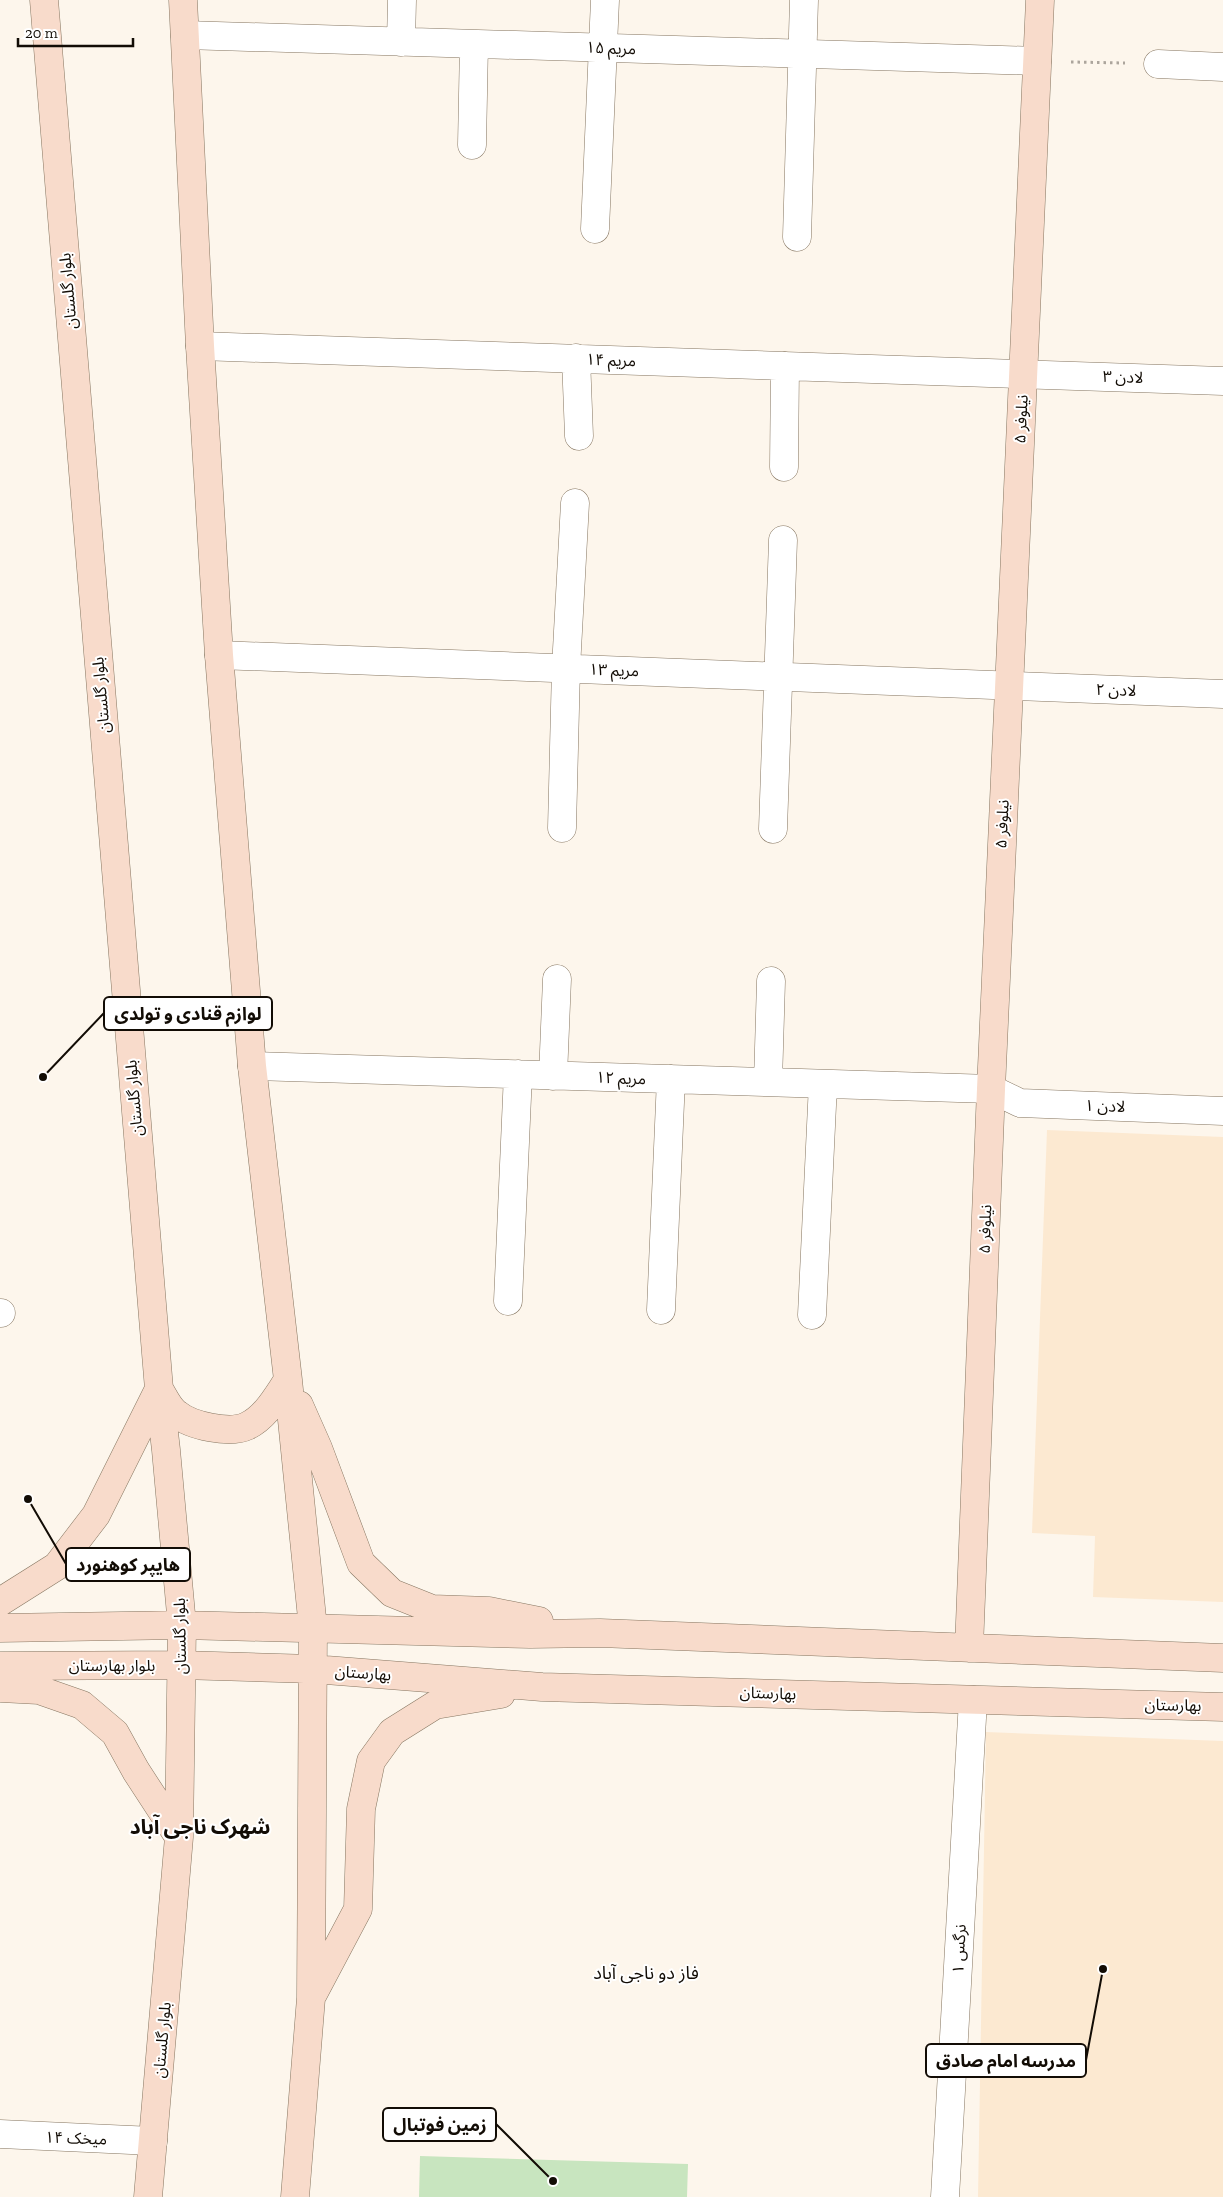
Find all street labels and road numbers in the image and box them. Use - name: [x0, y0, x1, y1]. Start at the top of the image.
- street label: مریم ۱۵: [586, 38, 636, 61]
- street label: بلوار گلستان: [55, 252, 81, 330]
- street label: مریم ۱۴: [586, 350, 636, 373]
- street label: لادن ۳: [1102, 367, 1144, 387]
- street label: نیلوفر ۵: [1010, 394, 1032, 444]
- street label: بلوار گلستان: [88, 656, 114, 734]
- street label: مریم ۱۳: [589, 660, 639, 683]
- street label: لادن ۲: [1095, 680, 1137, 700]
- street label: نیلوفر ۵: [991, 799, 1013, 849]
- street label: بلوار گلستان: [121, 1059, 147, 1137]
- street label: مریم ۱۲: [596, 1068, 646, 1091]
- street label: لادن ۱: [1084, 1096, 1126, 1116]
- street label: نیلوفر ۵: [975, 1204, 995, 1254]
- street label: بلوار گلستان: [170, 1598, 190, 1674]
- street label: بلوار بهارستان: [69, 1656, 155, 1675]
- street label: بهارستان: [334, 1662, 392, 1684]
- street label: بهارستان: [739, 1683, 797, 1703]
- street label: بهارستان: [1145, 1695, 1201, 1715]
- street label: نرگس ۱: [948, 1924, 970, 1974]
- street label: بلوار گلستان: [149, 2001, 175, 2079]
- street label: میخک ۱۴: [45, 2127, 107, 2149]

